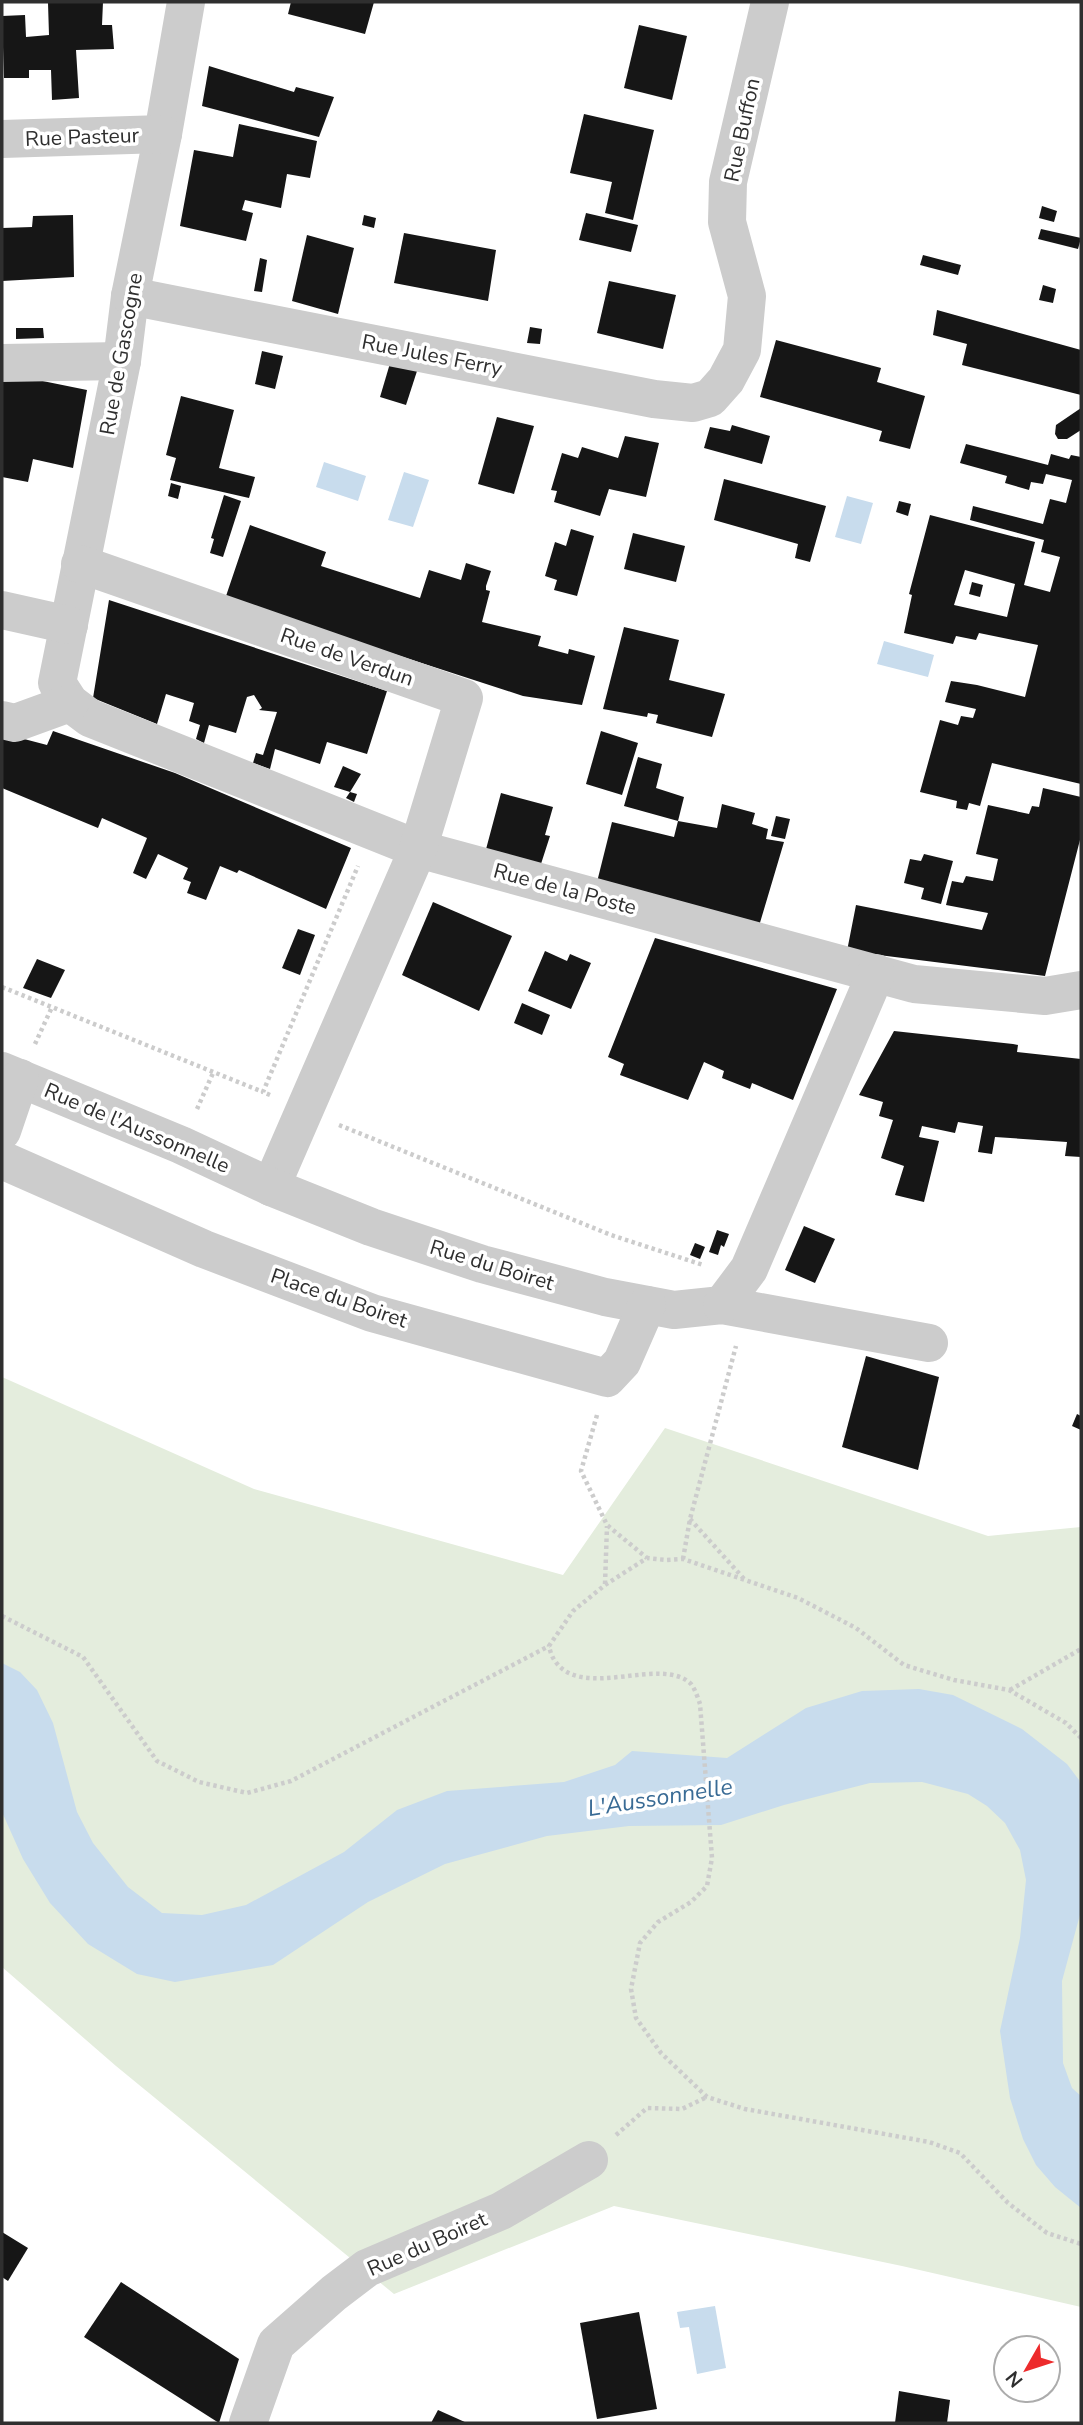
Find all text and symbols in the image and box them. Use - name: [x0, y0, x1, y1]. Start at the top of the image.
- street label: Rue Buffon: [717, 76, 767, 184]
- street label: Rue Pasteur: [25, 121, 140, 153]
- street label: Rue de Gascogne: [93, 271, 149, 437]
- street label: Rue Jules Ferry: [359, 328, 505, 382]
- street label: Rue de Verdun: [277, 621, 417, 693]
- street label: Rue de la Poste: [490, 856, 640, 922]
- street label: Rue de l'Aussonnelle: [40, 1076, 234, 1180]
- street label: Rue du Boiret: [426, 1233, 558, 1297]
- street label: Place du Boiret: [267, 1262, 412, 1335]
- water label: L'Aussonnelle: [585, 1771, 735, 1824]
- street label: Rue du Boiret: [363, 2205, 492, 2283]
- north arrow: [992, 2334, 1062, 2404]
- text: N: [1000, 2365, 1029, 2393]

